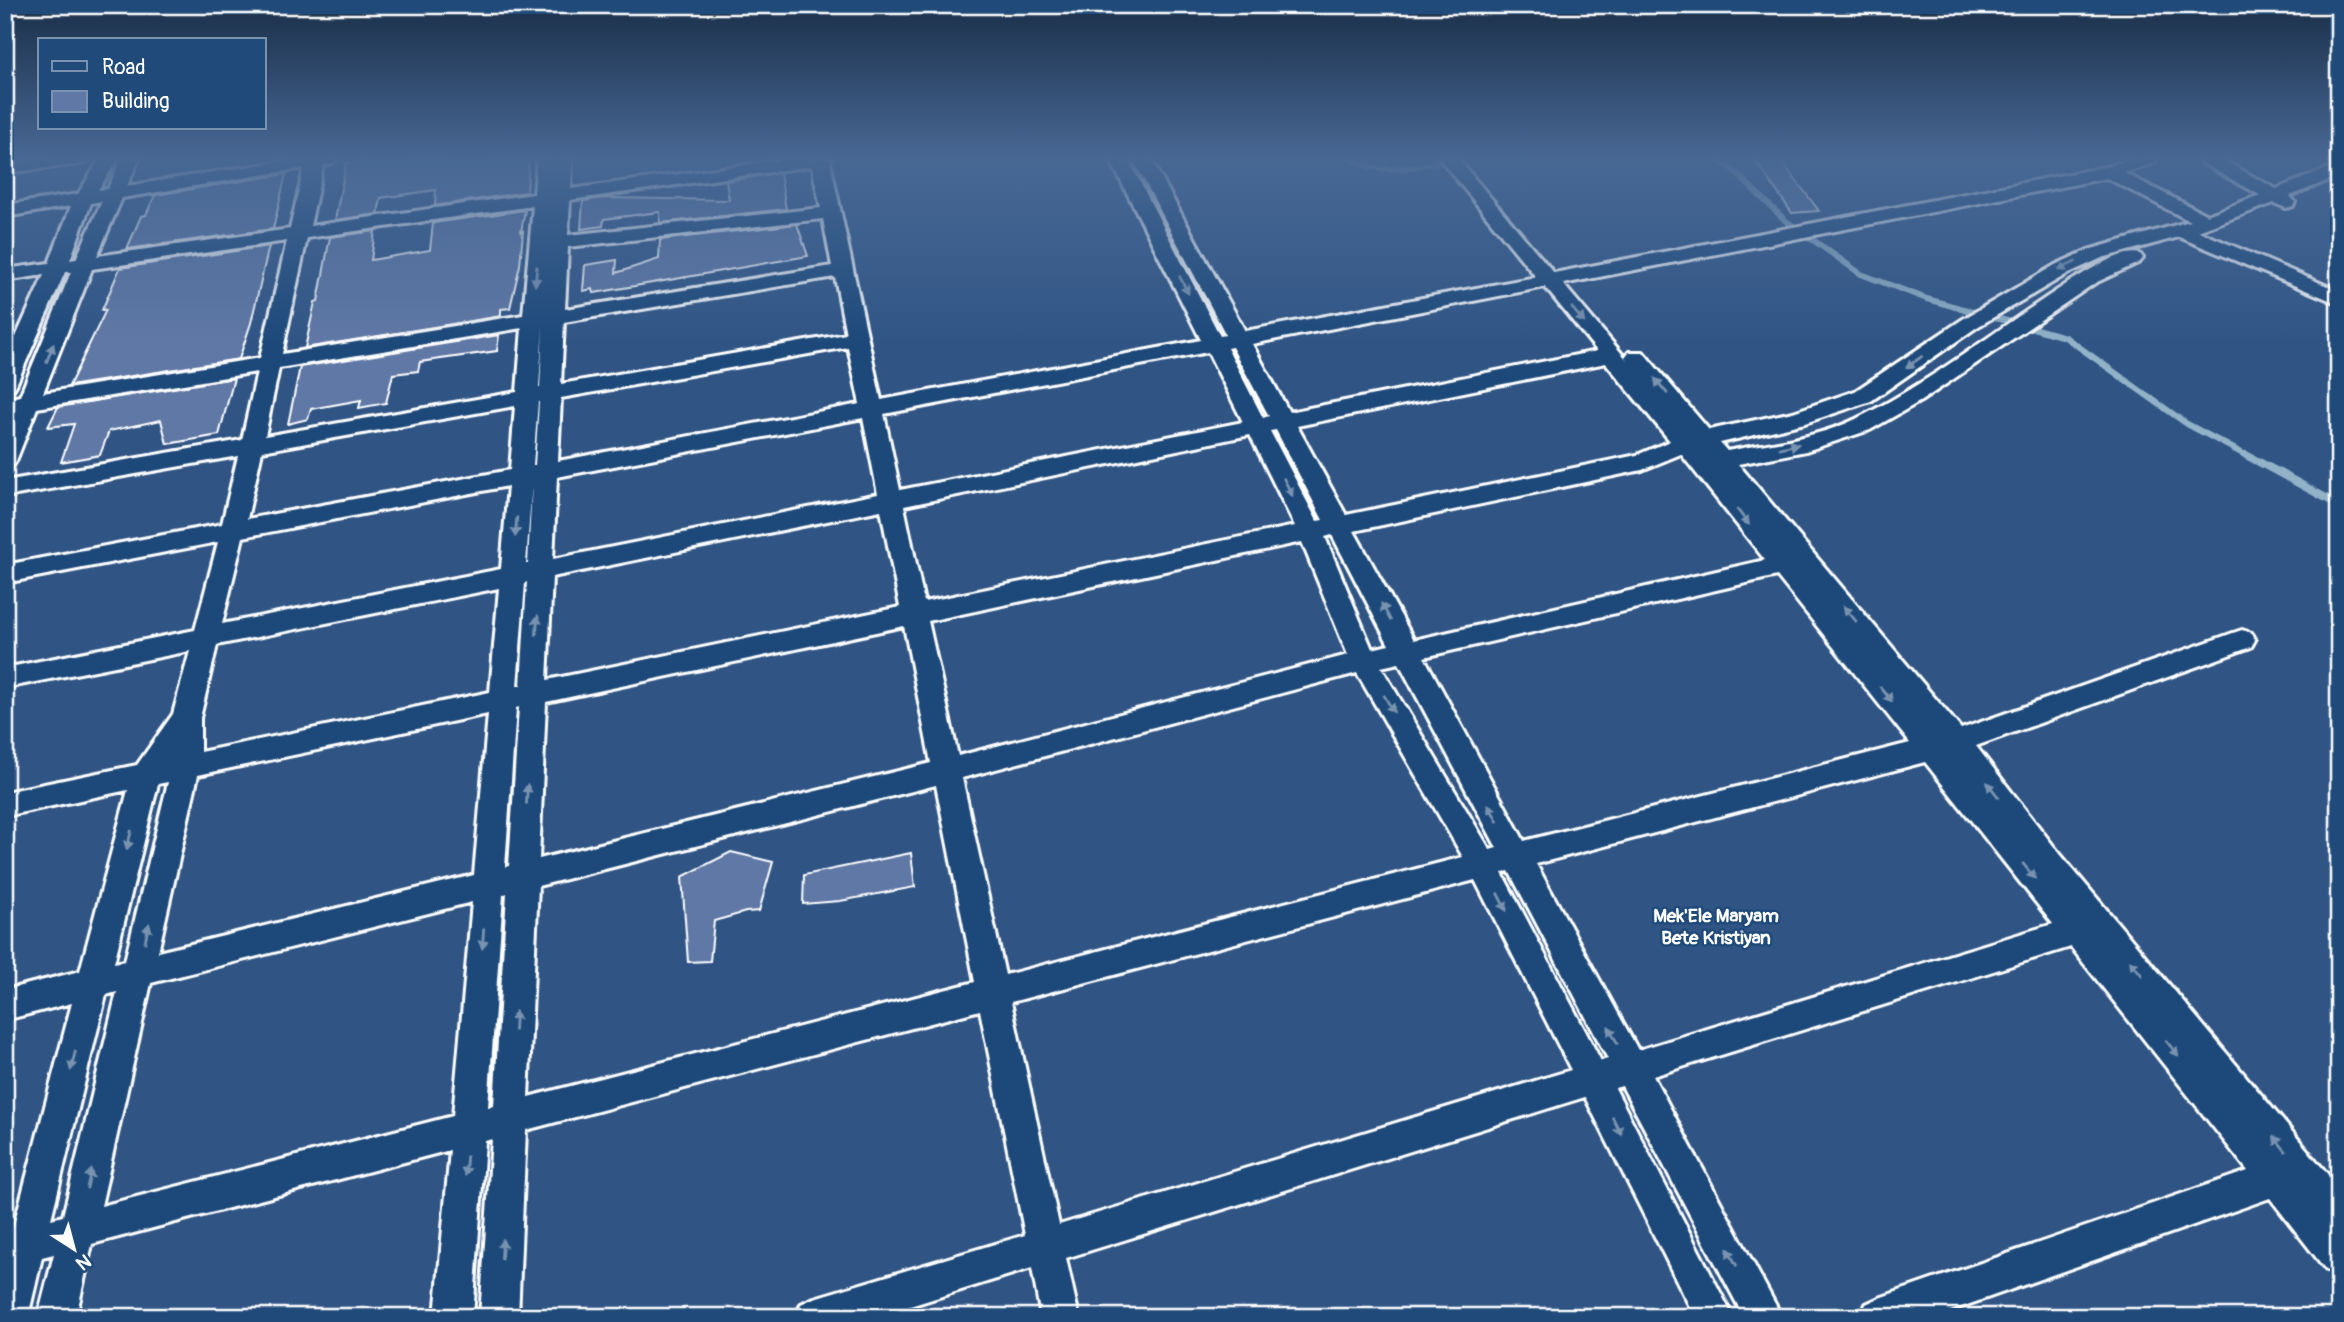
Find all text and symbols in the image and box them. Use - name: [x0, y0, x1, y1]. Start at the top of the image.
- legend: [38, 38, 266, 130]
- text: Road: [102, 54, 146, 81]
- text: Building: [102, 88, 169, 115]
- one-way arrow: [2057, 261, 2077, 272]
- one-way arrow: [530, 265, 541, 287]
- one-way arrow: [1178, 275, 1190, 294]
- one-way arrow: [1570, 306, 1585, 323]
- one-way arrow: [45, 343, 56, 364]
- one-way arrow: [1905, 355, 1923, 369]
- one-way arrow: [1653, 377, 1669, 395]
- one-way arrow: [1778, 441, 1800, 452]
- one-way arrow: [1282, 477, 1293, 497]
- one-way arrow: [1736, 508, 1750, 526]
- one-way arrow: [510, 516, 521, 538]
- one-way arrow: [1380, 602, 1392, 622]
- one-way arrow: [1842, 605, 1858, 623]
- one-way arrow: [532, 614, 543, 636]
- one-way arrow: [1878, 685, 1894, 703]
- one-way arrow: [1383, 694, 1395, 714]
- one-way arrow: [1986, 782, 2001, 800]
- one-way arrow: [522, 783, 533, 805]
- one-way arrow: [1487, 803, 1499, 823]
- one-way arrow: [123, 829, 134, 851]
- one-way arrow: [2021, 862, 2036, 880]
- one-way arrow: [1495, 892, 1507, 912]
- district label: Mek'Ele Maryam Bete Kristiyan: [1653, 904, 1779, 950]
- one-way arrow: [142, 922, 153, 944]
- one-way arrow: [477, 928, 488, 950]
- one-way arrow: [2129, 959, 2144, 976]
- one-way arrow: [510, 1010, 521, 1032]
- one-way arrow: [1607, 1024, 1619, 1044]
- one-way arrow: [2164, 1040, 2179, 1057]
- one-way arrow: [67, 1050, 78, 1072]
- one-way arrow: [1611, 1116, 1623, 1136]
- one-way arrow: [2273, 1135, 2288, 1152]
- one-way arrow: [460, 1155, 471, 1177]
- one-way arrow: [84, 1168, 95, 1190]
- north arrow: [38, 1214, 108, 1284]
- one-way arrow: [497, 1237, 508, 1259]
- one-way arrow: [1726, 1247, 1738, 1266]
- text: N: [71, 1248, 96, 1276]

